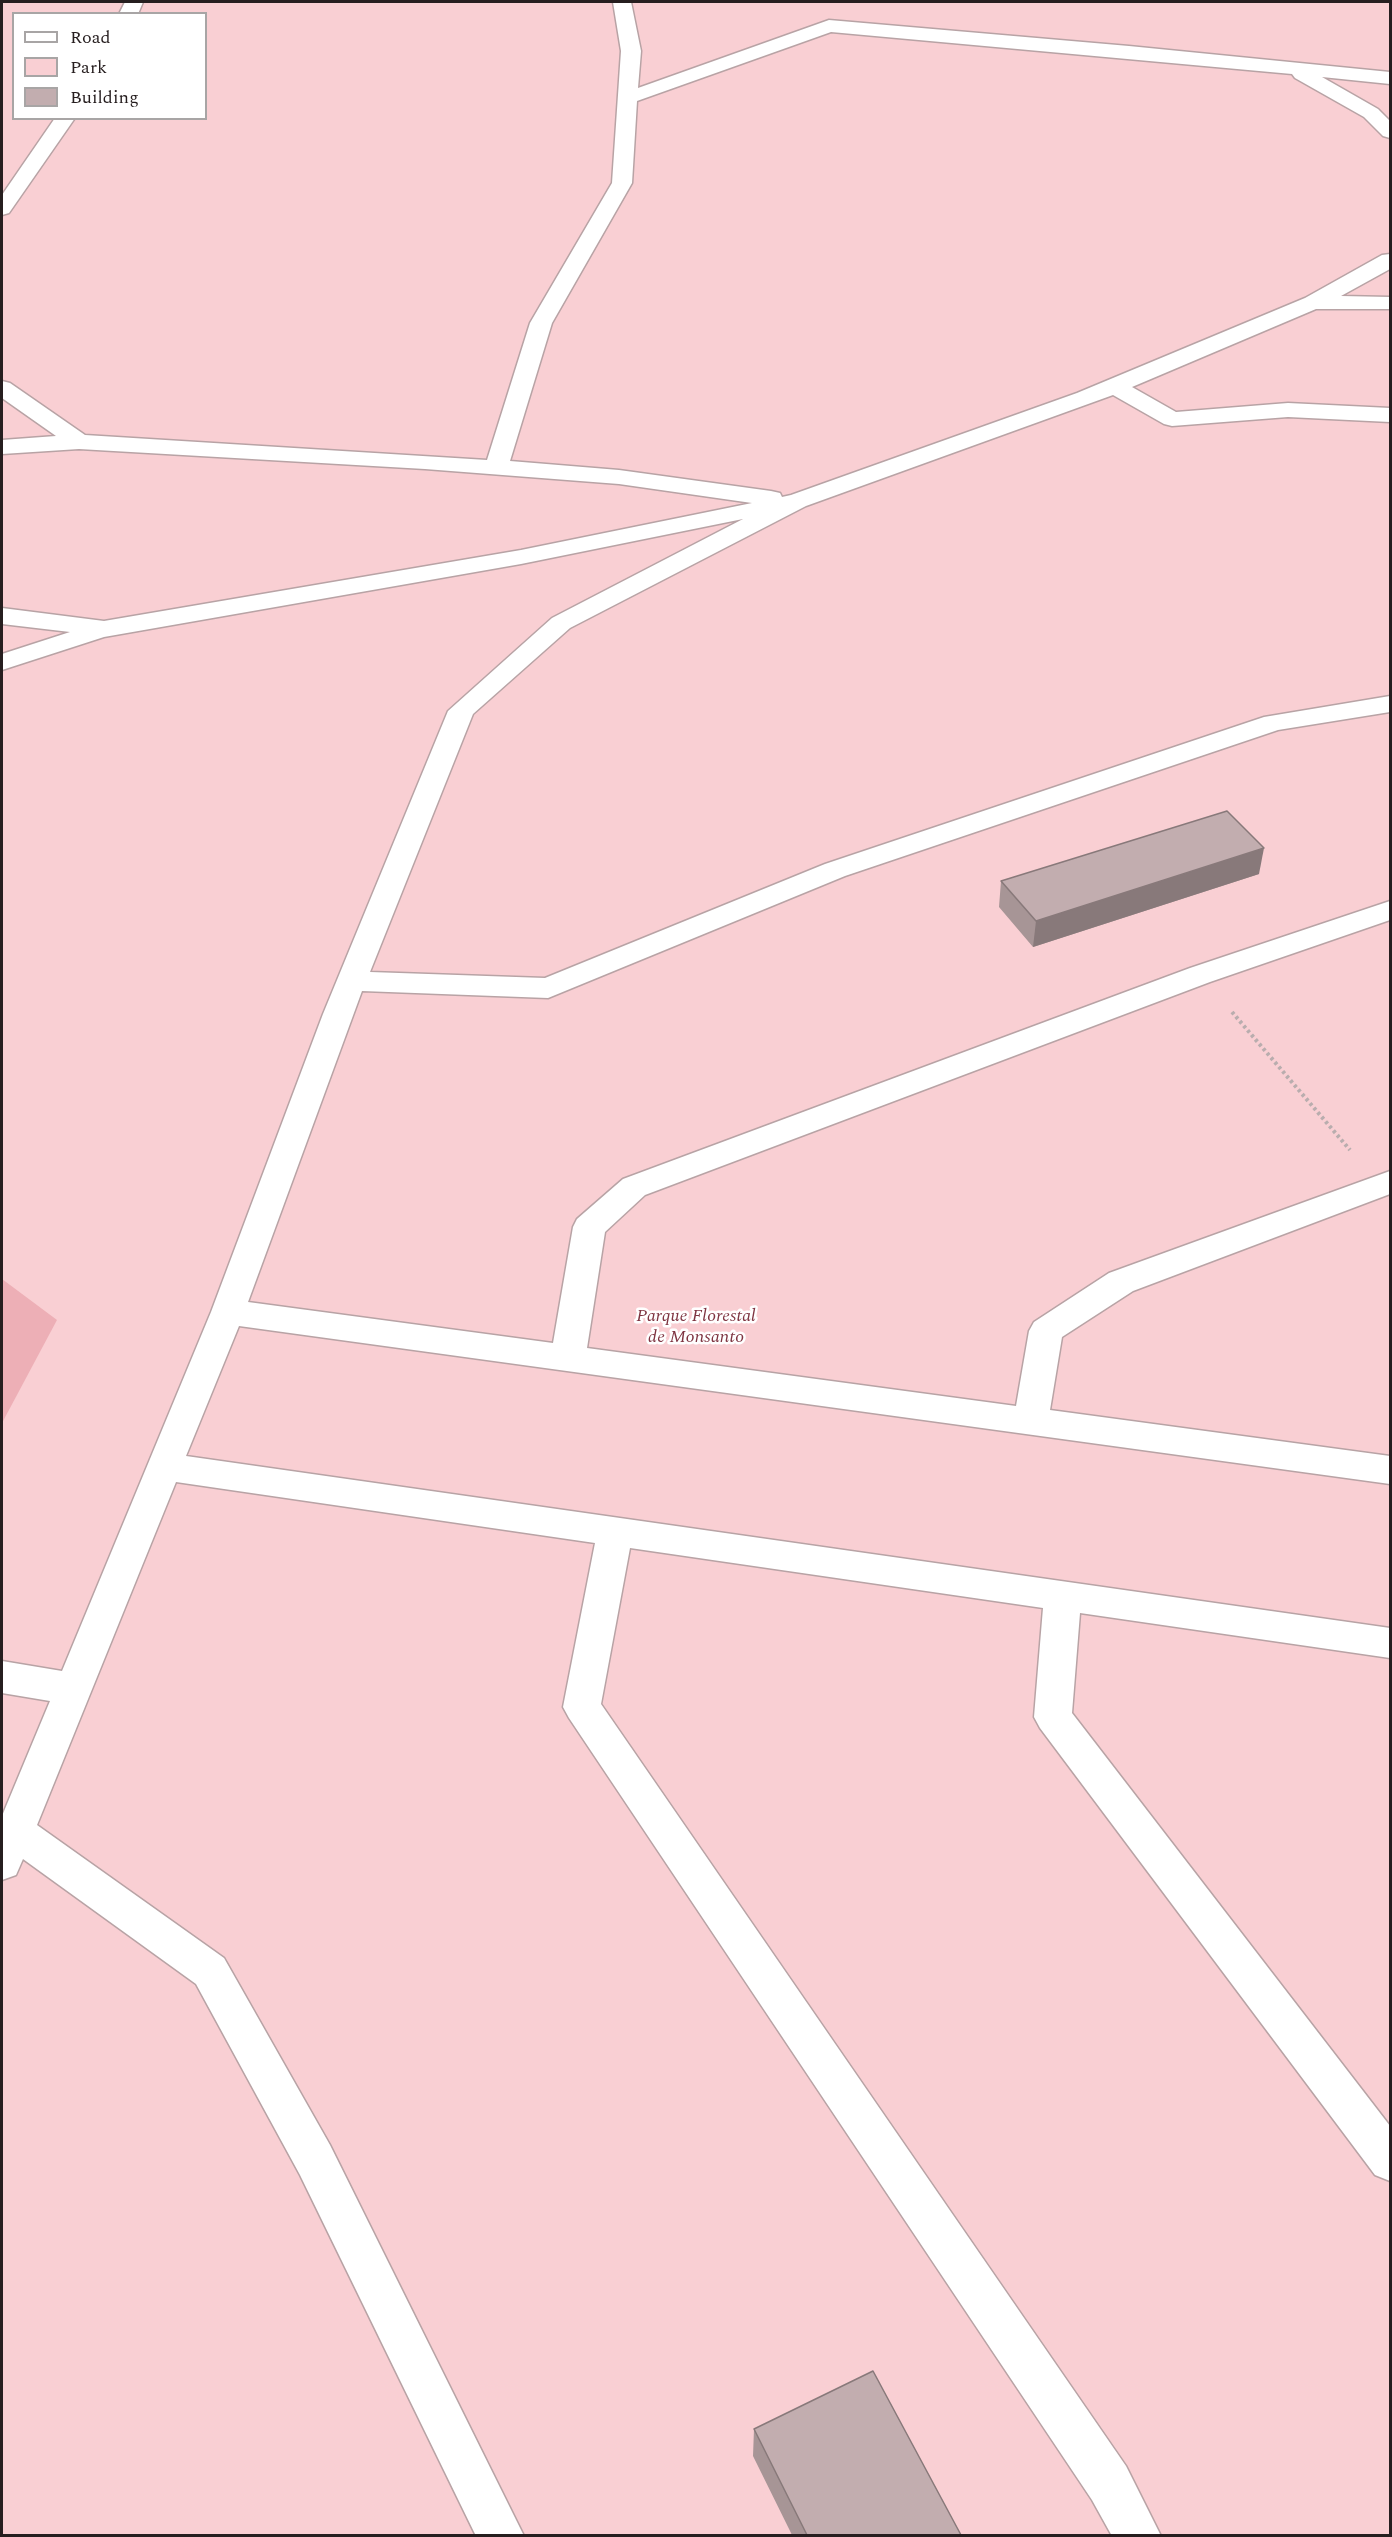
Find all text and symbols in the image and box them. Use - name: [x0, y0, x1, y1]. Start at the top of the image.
- legend: [12, 12, 207, 120]
- text: Road: [70, 24, 111, 51]
- text: Park: [70, 54, 107, 81]
- text: Building: [70, 84, 139, 111]
- park label: Parque Florestal de Monsanto: [636, 1306, 756, 1348]

